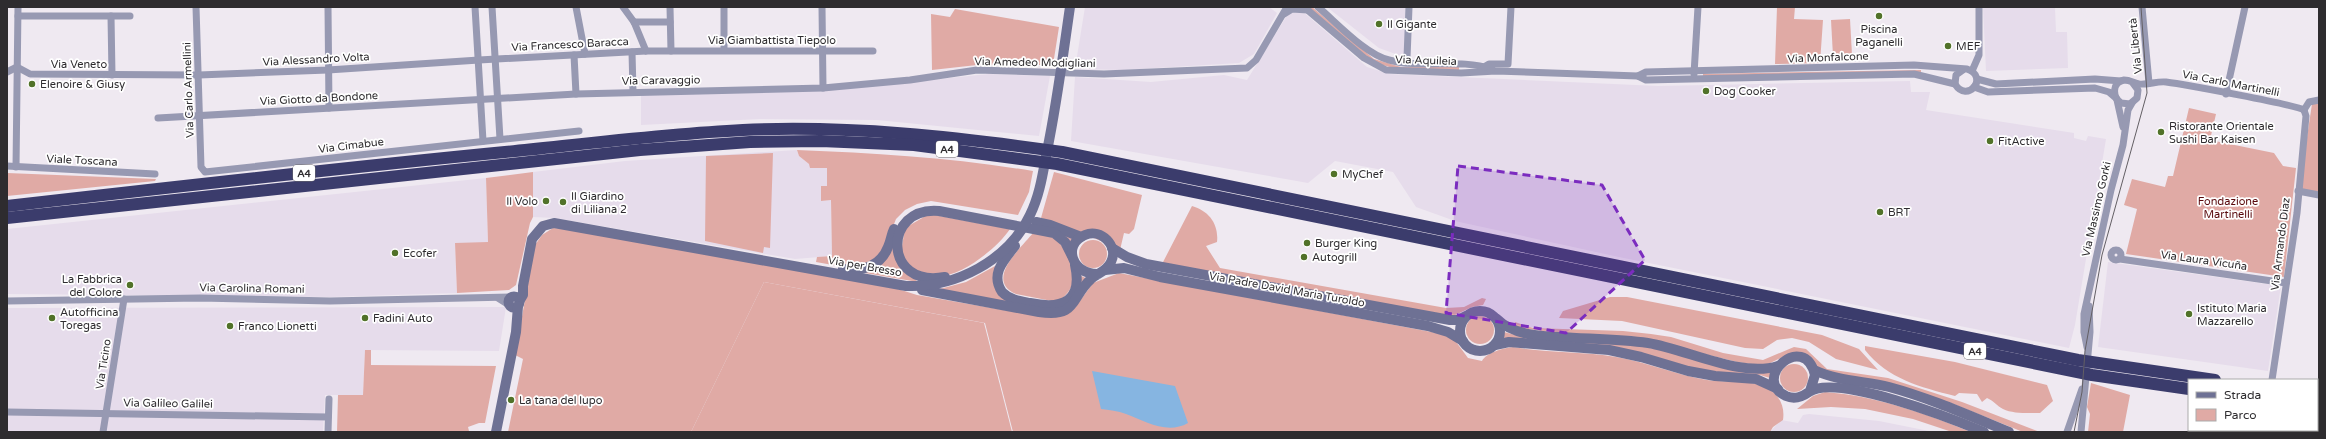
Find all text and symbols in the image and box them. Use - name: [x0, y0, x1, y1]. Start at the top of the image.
- marker: Piscina Paganelli: [1874, 11, 1884, 21]
- street label: Via Libertà: [2126, 17, 2145, 75]
- place label: Il Gigante: [1387, 18, 1437, 31]
- marker: Il Gigante: [1374, 19, 1384, 29]
- place label: Piscina Paganelli: [1855, 23, 1903, 49]
- street label: Via Giambattista Tiepolo: [708, 34, 836, 47]
- street label: Via Francesco Baracca: [511, 35, 629, 54]
- place label: MEF: [1956, 40, 1981, 53]
- marker: MEF: [1943, 41, 1953, 51]
- street label: Via Carlo Armellini: [180, 42, 197, 138]
- street label: Via Alessandro Volta: [262, 50, 370, 69]
- street label: Via Monfalcone: [1787, 50, 1869, 65]
- street label: Via Aquileia: [1395, 53, 1457, 68]
- street label: Via Amedeo Modigliani: [974, 55, 1096, 70]
- street label: Via Veneto: [51, 58, 107, 71]
- street label: Via Carlo Martinelli: [2181, 68, 2281, 99]
- street label: Via Caravaggio: [622, 73, 701, 88]
- place label: Elenoire & Giusy: [40, 78, 125, 91]
- marker: Elenoire & Giusy: [27, 79, 37, 89]
- place label: Dog Cooker: [1714, 85, 1777, 98]
- marker: Dog Cooker: [1701, 86, 1711, 96]
- street label: Via Giotto da Bondone: [260, 89, 378, 108]
- place label: Ristorante Orientale Sushi Bar Kaisen: [2169, 120, 2274, 146]
- marker: Ristorante Orientale Sushi Bar Kaisen: [2156, 127, 2166, 137]
- street label: Via Cimabue: [318, 135, 385, 156]
- place label: FitActive: [1998, 135, 2044, 148]
- marker: FitActive: [1985, 136, 1995, 146]
- road number: A4: [936, 141, 958, 157]
- street label: Viale Toscana: [46, 152, 118, 169]
- street label: Via Massimo Gorki: [2079, 160, 2114, 258]
- road number: A4: [293, 165, 315, 181]
- place label: MyChef: [1342, 168, 1384, 181]
- marker: MyChef: [1329, 169, 1339, 179]
- place label: Il Giardino di Liliana 2: [571, 190, 627, 216]
- place label: Il Volo: [506, 195, 538, 208]
- park label: Fondazione Martinelli: [2198, 195, 2258, 221]
- marker: Il Volo: [541, 196, 551, 206]
- street label: Via Armando Diaz: [2268, 196, 2293, 291]
- marker: Il Giardino di Liliana 2: [558, 197, 568, 207]
- place label: BRT: [1888, 206, 1910, 219]
- marker: BRT: [1875, 207, 1885, 217]
- place label: Burger King: [1315, 237, 1377, 250]
- marker: Burger King: [1302, 238, 1312, 248]
- place label: Ecofer: [403, 247, 437, 260]
- marker: Ecofer: [390, 248, 400, 258]
- street label: Via Laura Vicuña: [2160, 248, 2248, 273]
- place label: Autogrill: [1312, 251, 1357, 264]
- marker: Autogrill: [1299, 252, 1309, 262]
- street label: Via per Bresso: [827, 254, 903, 279]
- street label: Via Padre David Maria Turoldo: [1208, 269, 1366, 310]
- place label: La Fabbrica del Colore: [62, 273, 122, 299]
- marker: La Fabbrica del Colore: [125, 280, 135, 290]
- street label: Via Carolina Romani: [199, 281, 305, 296]
- place label: Istituto Maria Mazzarello: [2197, 302, 2267, 328]
- place label: Autofficina Toregas: [60, 306, 118, 332]
- marker: Istituto Maria Mazzarello: [2184, 309, 2194, 319]
- place label: Fadini Auto: [373, 312, 433, 325]
- marker: Autofficina Toregas: [47, 313, 57, 323]
- marker: Fadini Auto: [360, 313, 370, 323]
- place label: Franco Lionetti: [238, 320, 317, 333]
- marker: Franco Lionetti: [225, 321, 235, 331]
- street label: Via Ticino: [93, 338, 114, 390]
- road number: A4: [1964, 343, 1986, 359]
- legend: [2188, 379, 2318, 431]
- text: Strada: [2224, 388, 2261, 402]
- place label: La tana del lupo: [519, 394, 603, 407]
- marker: La tana del lupo: [506, 395, 516, 405]
- street label: Via Galileo Galilei: [123, 396, 213, 411]
- text: Parco: [2224, 408, 2257, 422]

